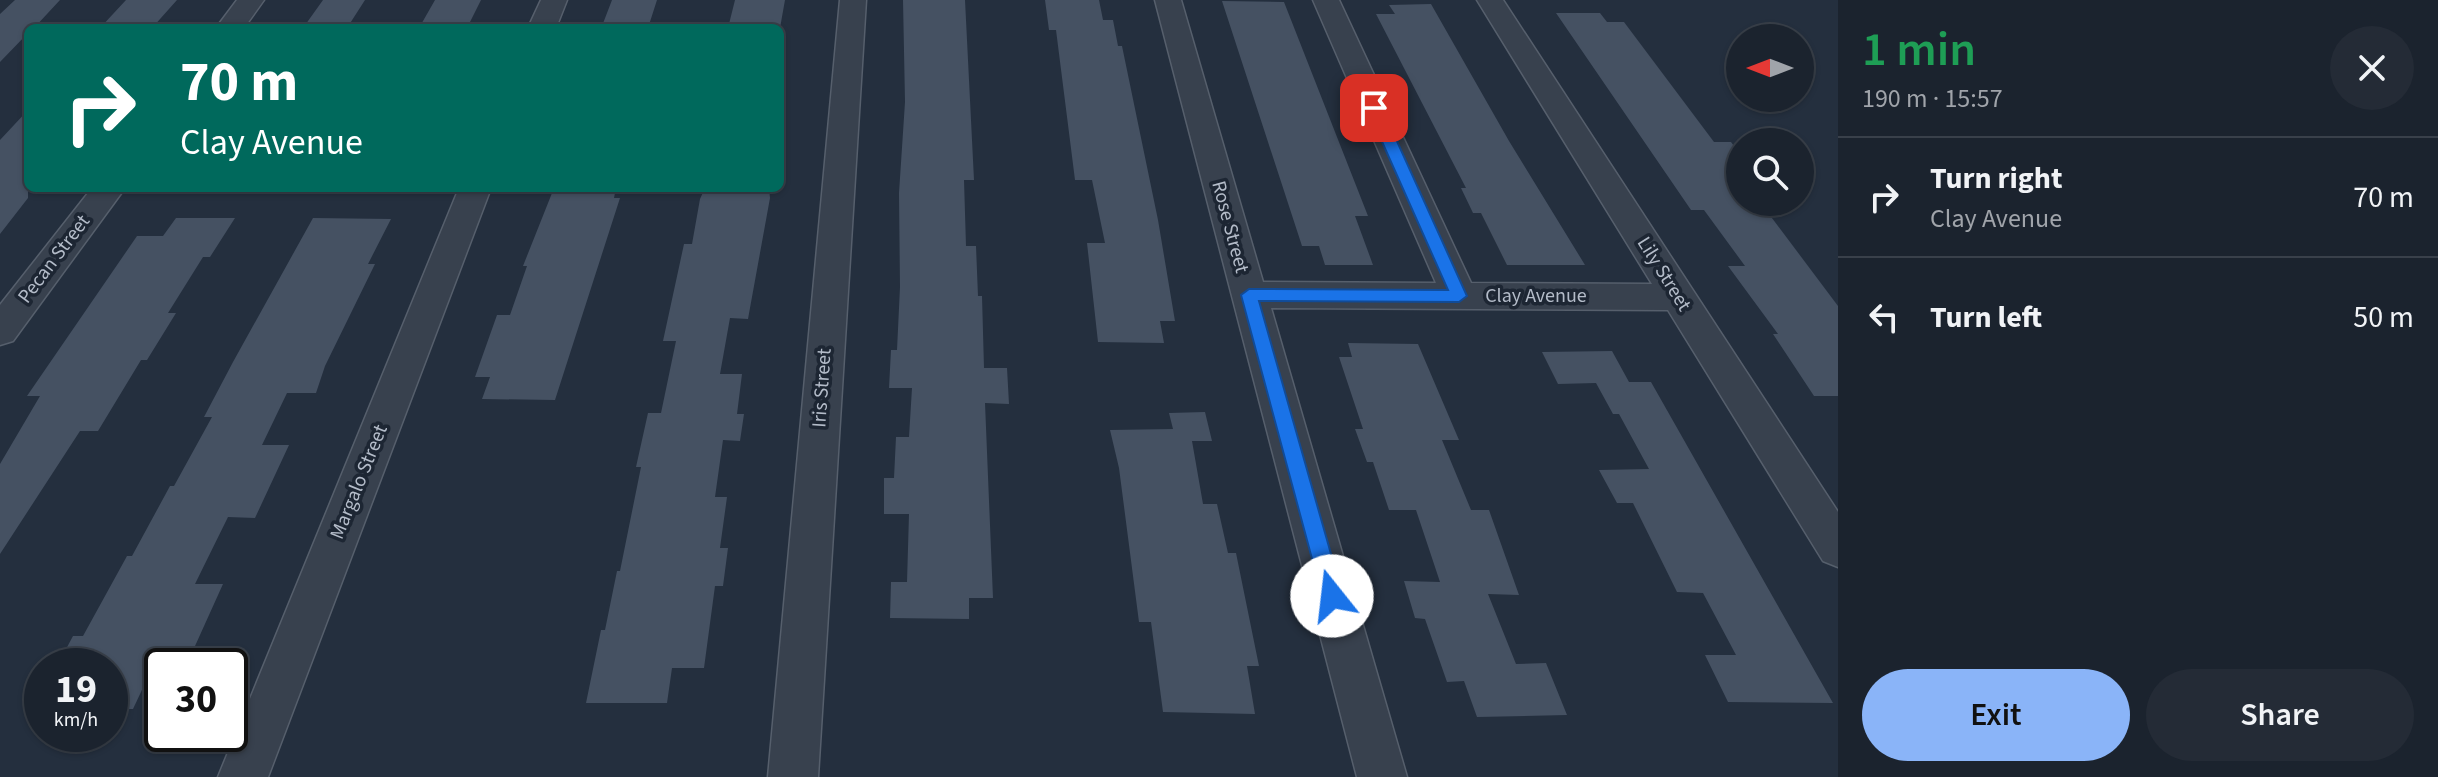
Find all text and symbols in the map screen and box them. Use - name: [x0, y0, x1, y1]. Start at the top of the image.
- text: 1 min: [1862, 16, 1976, 84]
- north arrow: [1726, 24, 1814, 112]
- map controls: [1726, 24, 1814, 216]
- button: close: [2330, 26, 2414, 110]
- text: 70 m: [180, 43, 298, 122]
- icon: right: [48, 56, 152, 160]
- pin: [1340, 74, 1408, 142]
- text: 190 m · 15:57: [1862, 80, 2003, 117]
- icon: arrive: [1352, 86, 1396, 130]
- text: Clay Avenue: [180, 117, 363, 168]
- button: search: [1726, 128, 1814, 216]
- text: Turn right: [1930, 157, 2062, 200]
- icon: right: [1862, 175, 1906, 219]
- text: 70 m: [2353, 176, 2414, 219]
- street label: Rose Street: [1204, 178, 1256, 276]
- text: Clay Avenue: [1930, 200, 2062, 237]
- street label: Pecan Street: [11, 209, 97, 309]
- street label: Lily Street: [1630, 231, 1698, 317]
- street label: Clay Avenue: [1485, 282, 1587, 310]
- icon: left: [1862, 295, 1906, 339]
- text: Turn left: [1930, 296, 2042, 339]
- text: 50 m: [2353, 296, 2414, 339]
- street label: Iris Street: [805, 347, 839, 429]
- street label: Margalo Street: [323, 420, 395, 543]
- position arrow: [1290, 554, 1374, 638]
- speed limit sign: 30: [144, 648, 248, 752]
- text: 19: [55, 661, 97, 718]
- button: Exit: [1862, 669, 2130, 761]
- button: Share: [2146, 669, 2414, 761]
- text: km/h: [54, 706, 98, 734]

